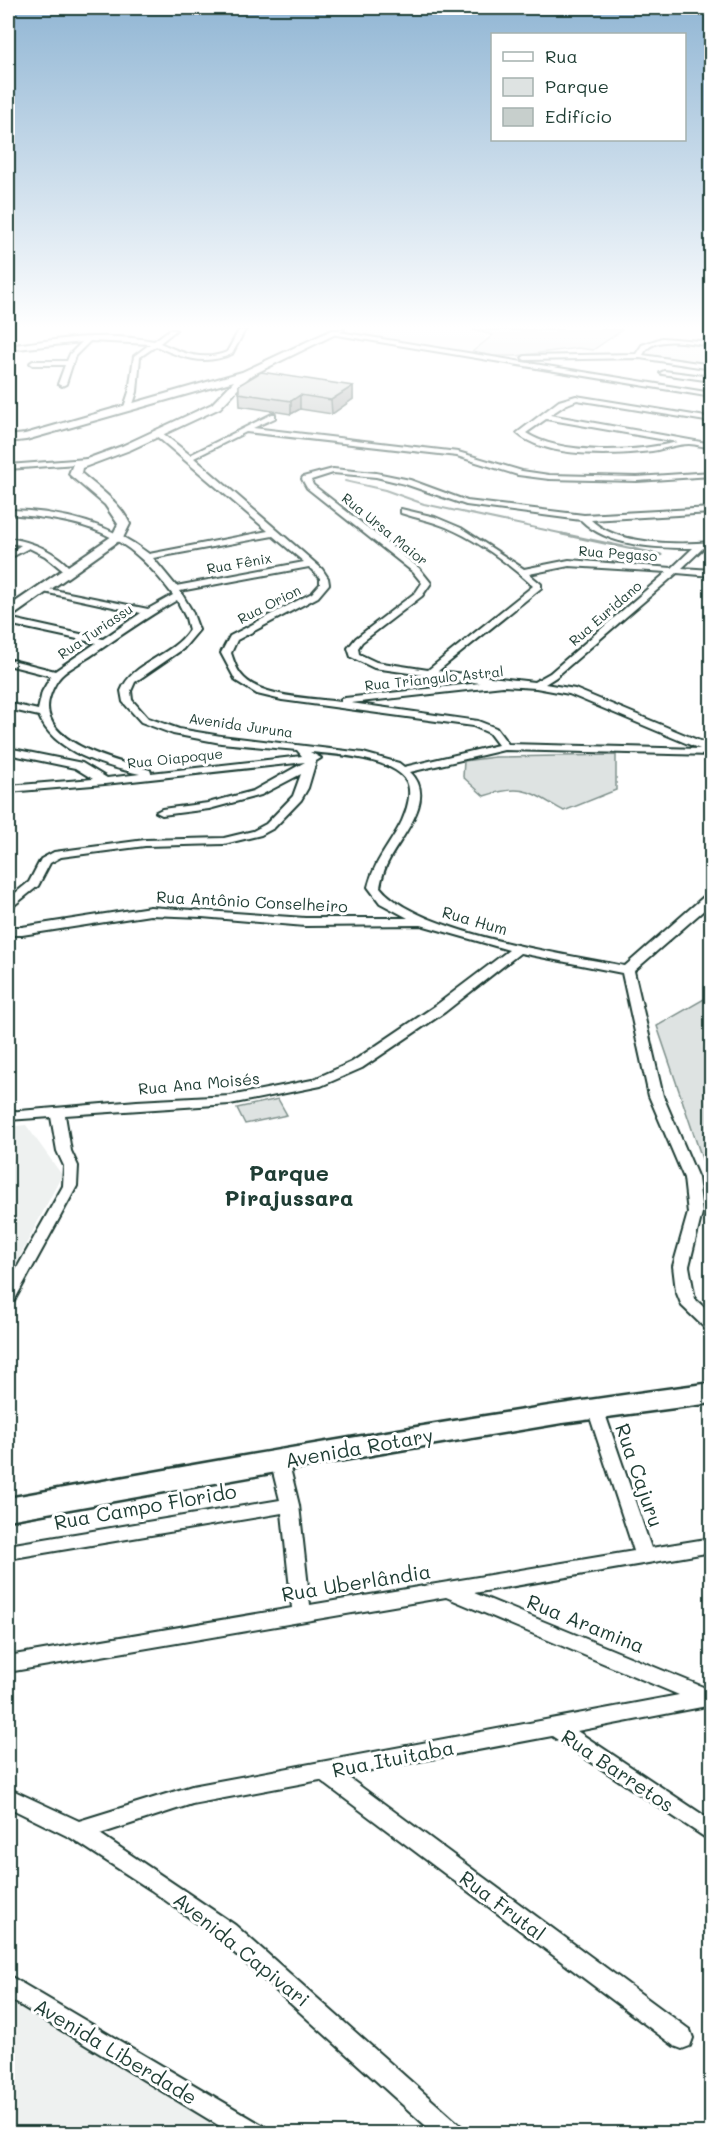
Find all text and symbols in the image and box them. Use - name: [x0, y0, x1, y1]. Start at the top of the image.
- legend: [491, 33, 686, 141]
- text: Rua: [545, 44, 578, 68]
- text: Parque: [545, 74, 609, 98]
- text: Edifício: [545, 104, 612, 128]
- street label: Rua Ursa Maior: [338, 488, 432, 570]
- street label: Rua Pegaso: [578, 541, 658, 565]
- street label: Rua Fênix: [205, 548, 273, 578]
- street label: Rua Euridano: [565, 576, 645, 650]
- street label: Rua Orion: [234, 580, 304, 628]
- street label: Rua Turiassu: [54, 599, 136, 663]
- street label: Rua Triangulo Astral: [364, 661, 504, 695]
- street label: Avenida Juruna: [188, 708, 294, 742]
- street label: Rua Oiapoque: [126, 744, 224, 772]
- street label: Rua Antônio Conselheiro: [156, 885, 348, 917]
- street label: Rua Hum: [440, 901, 510, 939]
- street label: Rua Ana Moisés: [137, 1067, 261, 1099]
- district label: Parque Pirajussara: [225, 1158, 353, 1212]
- street label: Rua Cajuru: [610, 1420, 670, 1530]
- street label: Avenida Rotary: [283, 1421, 435, 1473]
- street label: Rua Campo Florido: [52, 1477, 238, 1535]
- street label: Rua Uberlândia: [279, 1557, 433, 1607]
- street label: Rua Aramina: [523, 1588, 649, 1658]
- street label: Rua Barretos: [557, 1723, 679, 1817]
- street label: Rua Ituitaba: [330, 1733, 456, 1783]
- street label: Rua Frutal: [455, 1864, 551, 1946]
- street label: Avenida Capivari: [169, 1886, 315, 2012]
- street label: Avenida Liberdade: [30, 1992, 202, 2110]

